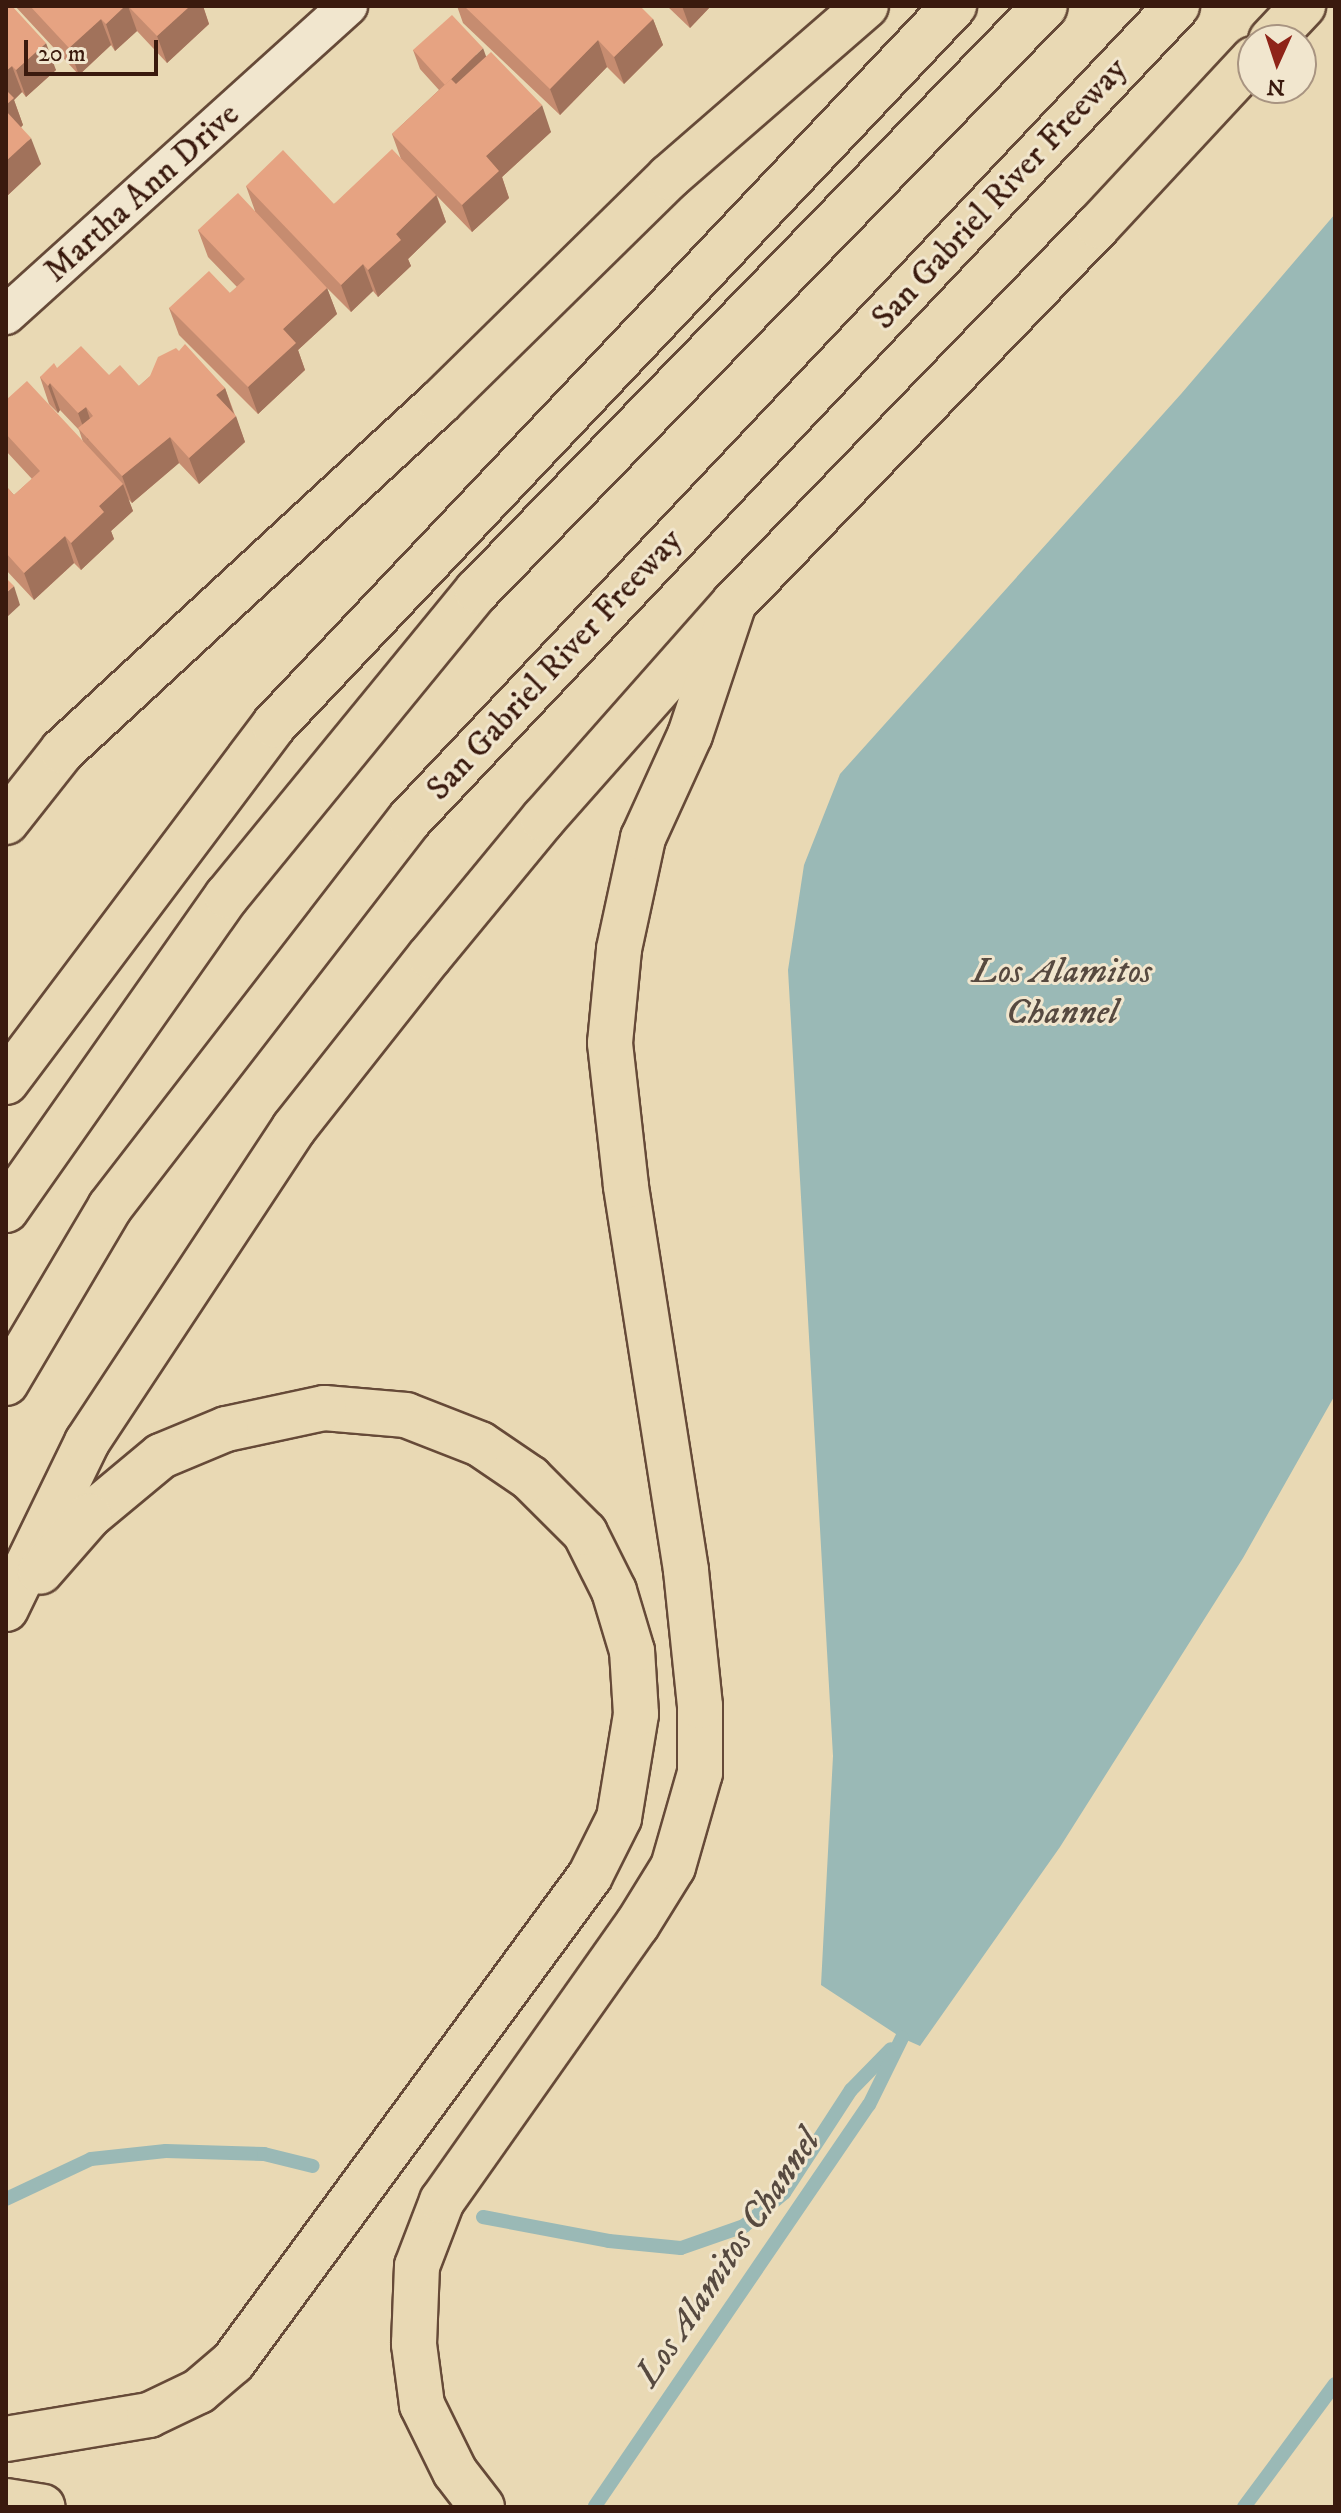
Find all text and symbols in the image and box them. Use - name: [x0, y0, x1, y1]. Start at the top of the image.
- scale bar: [28, 24, 162, 74]
- north arrow: [1237, 24, 1317, 104]
- text: 20 m: [38, 39, 86, 69]
- street label: San Gabriel River Freeway: [863, 50, 1137, 338]
- text: N: [1266, 73, 1286, 100]
- street label: Martha Ann Drive: [36, 95, 248, 291]
- street label: San Gabriel River Freeway: [418, 521, 692, 809]
- water label: Los Alamitos Channel: [972, 949, 1152, 1034]
- water label: Los Alamitos Channel: [626, 2121, 830, 2395]

